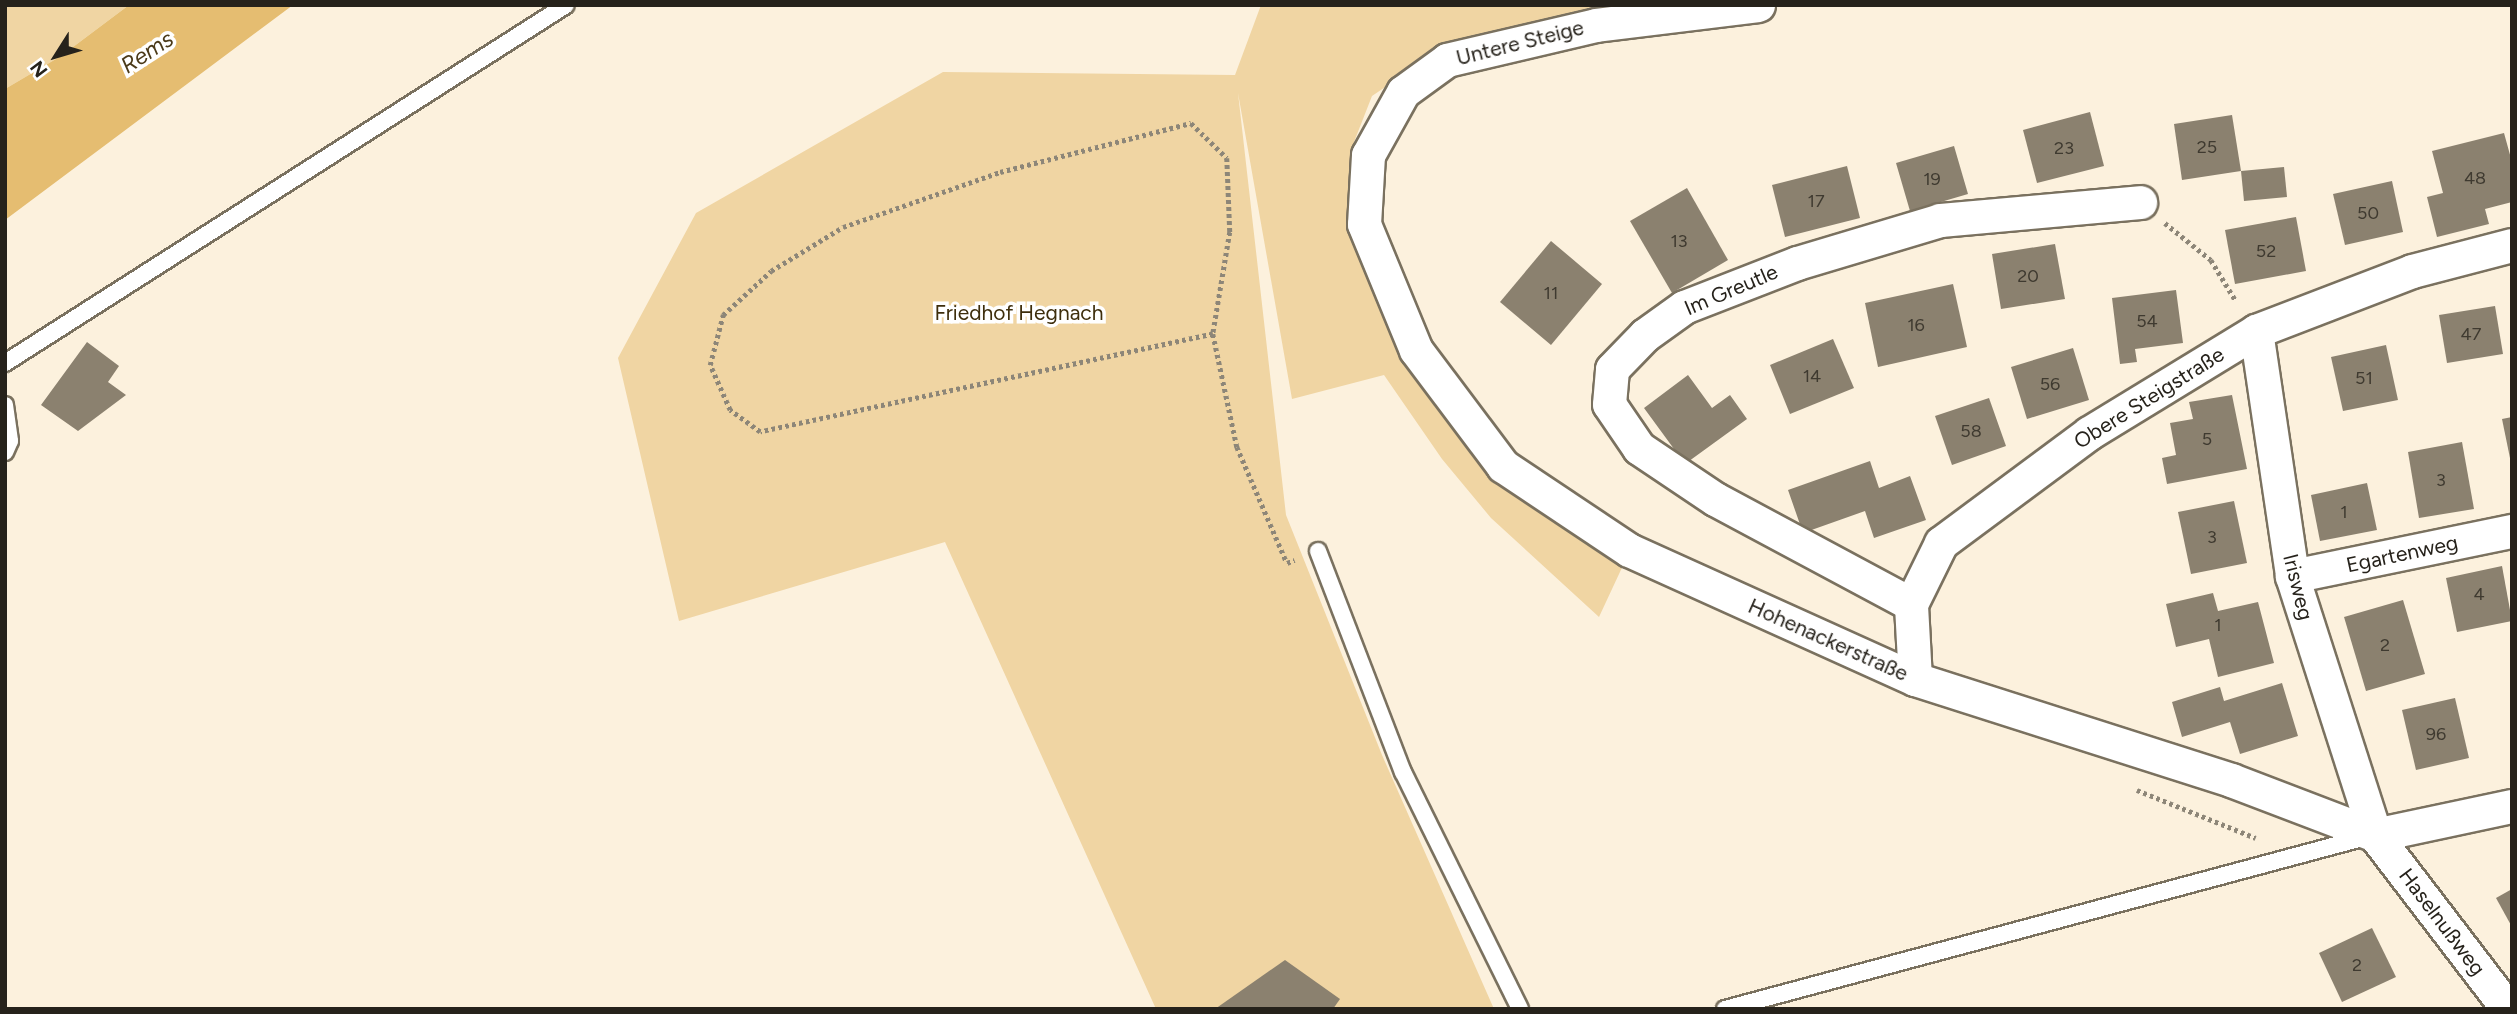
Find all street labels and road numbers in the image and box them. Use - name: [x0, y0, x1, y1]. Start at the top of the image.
- street label: Untere Steige: [1454, 15, 1586, 71]
- street label: Im Greutle: [1681, 259, 1781, 321]
- street label: Obere Steigstraße: [2069, 342, 2229, 454]
- street label: Egartenweg: [2344, 530, 2460, 578]
- street label: Irisweg: [2278, 551, 2318, 623]
- street label: Hohenackerstraße: [1744, 593, 1912, 687]
- street label: Haselnußweg: [2394, 863, 2490, 981]

